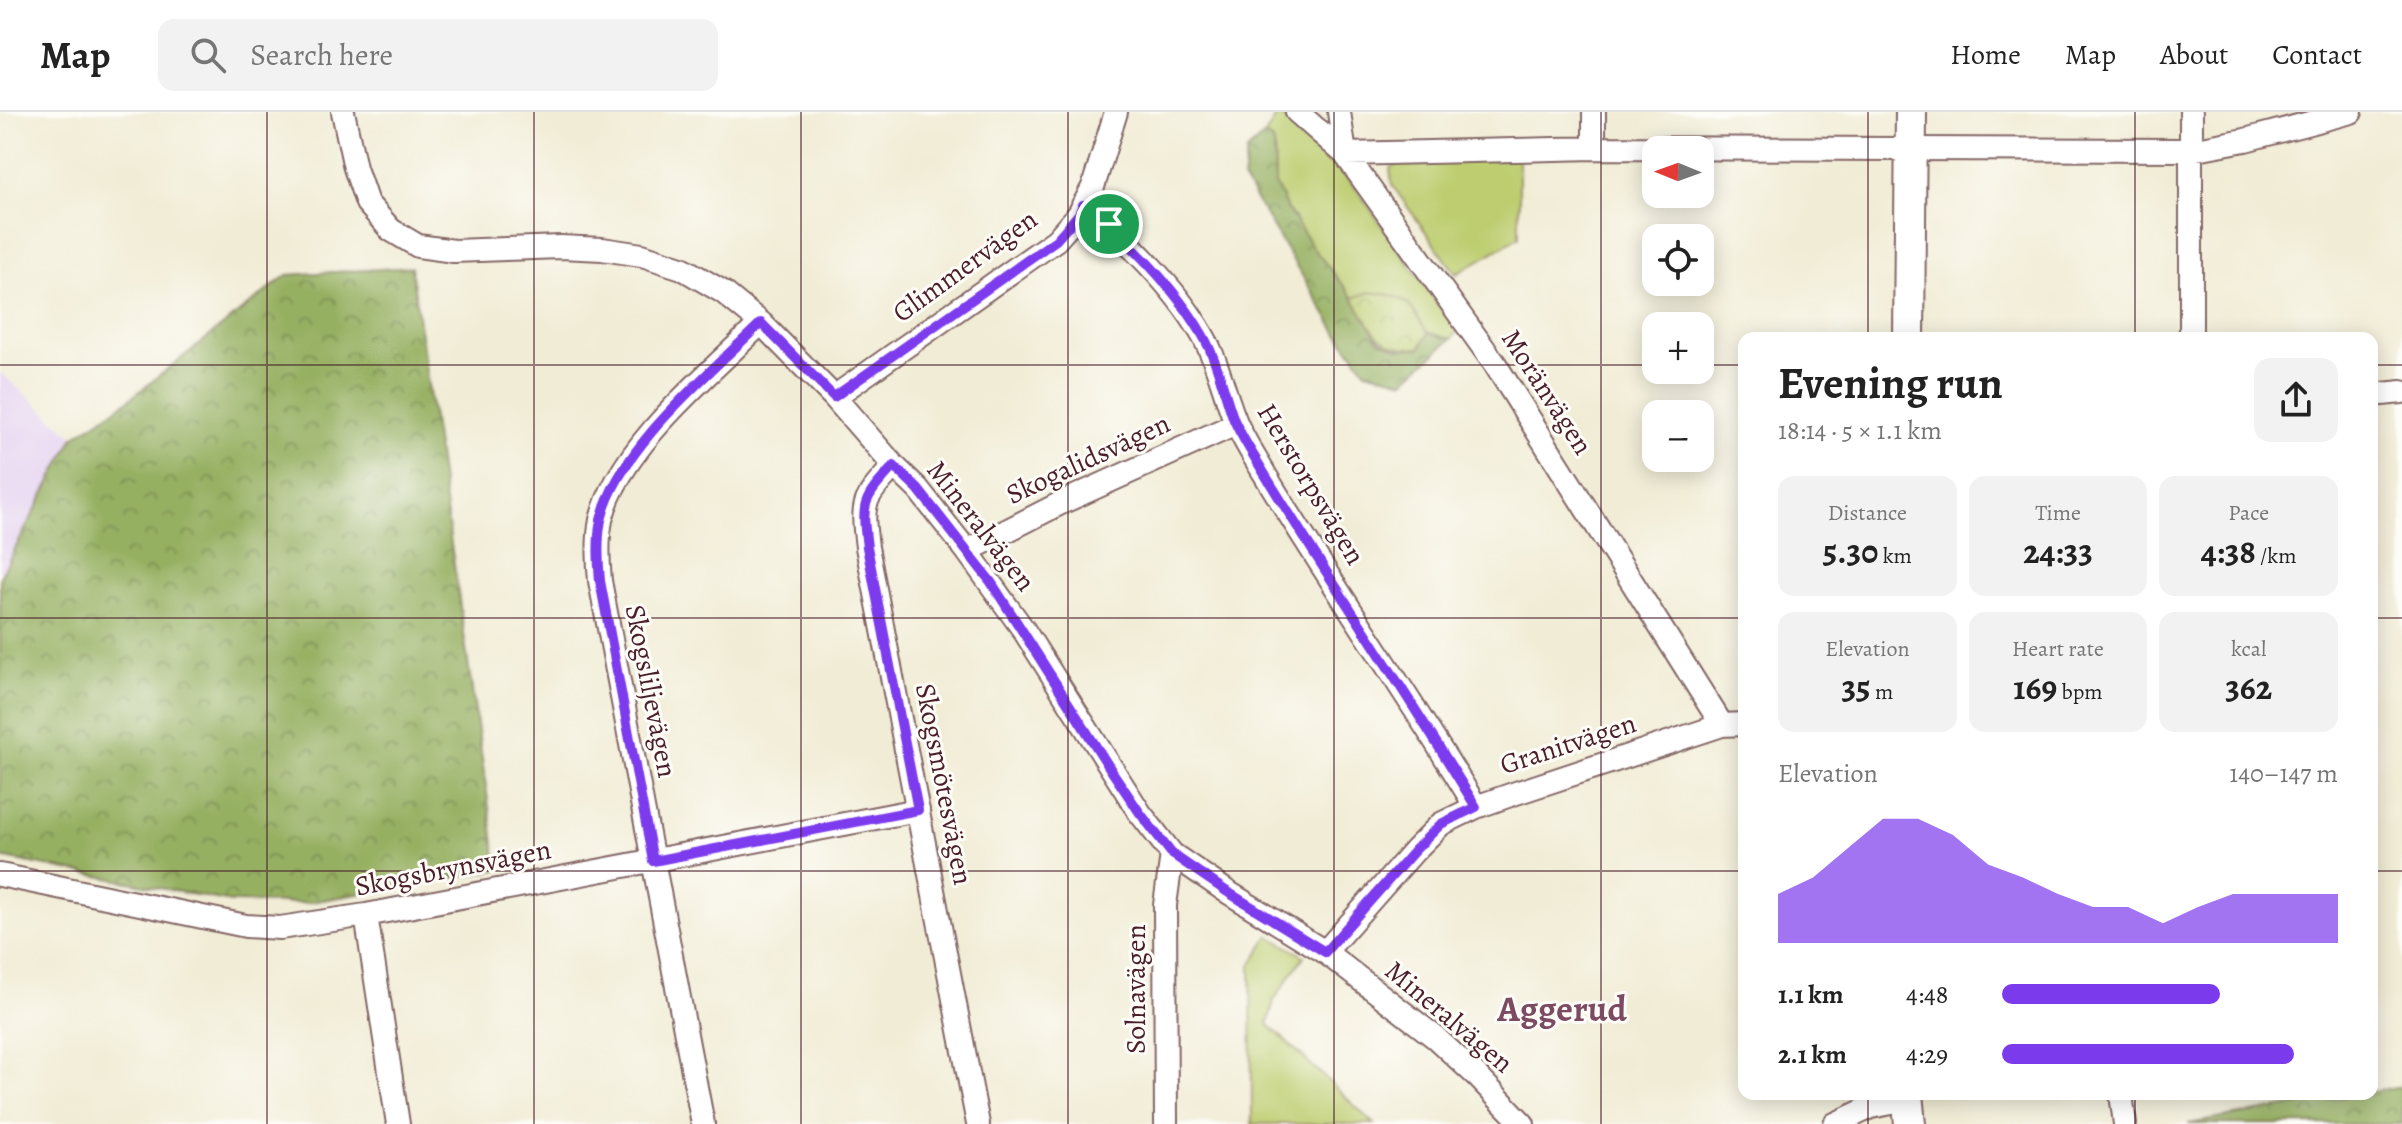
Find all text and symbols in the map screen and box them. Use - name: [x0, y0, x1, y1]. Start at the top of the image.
- search box: [158, 19, 718, 91]
- text: Map: [40, 29, 110, 81]
- icon: search: [186, 33, 230, 77]
- text: Search here: [250, 35, 393, 75]
- text: Home: [1950, 36, 2021, 74]
- text: Map: [2065, 36, 2116, 74]
- text: About: [2160, 36, 2228, 74]
- text: Contact: [2272, 36, 2362, 74]
- north arrow: [1642, 136, 1714, 208]
- map controls: [1642, 136, 1714, 472]
- pin: [1075, 190, 1143, 258]
- street label: Glimmervägen: [885, 201, 1045, 331]
- icon: arrive: [1087, 202, 1131, 246]
- button: locate: [1642, 224, 1714, 296]
- button: +: [1642, 312, 1714, 384]
- street label: Moränvägen: [1492, 322, 1602, 462]
- text: Evening run: [1778, 353, 2003, 413]
- button: share: [2254, 358, 2338, 442]
- street label: Herstorpsvägen: [1248, 396, 1374, 572]
- button: −: [1642, 400, 1714, 472]
- street label: Skogalidsvägen: [1000, 404, 1176, 514]
- text: 18:14 · 5 × 1.1 km: [1778, 413, 1942, 448]
- street label: Mineralvägen: [918, 453, 1044, 599]
- text: Distance: [1828, 498, 1907, 528]
- text: Time: [2035, 498, 2081, 528]
- text: Pace: [2228, 498, 2269, 528]
- text: 5.30: [1823, 528, 1878, 575]
- text: 24:33: [2023, 528, 2093, 575]
- text: 4:38: [2201, 528, 2256, 575]
- text: km: [1878, 541, 1912, 571]
- text: /km: [2256, 541, 2297, 571]
- street label: Skogsliljevägen: [616, 601, 686, 781]
- text: Elevation: [1825, 634, 1910, 664]
- text: Heart rate: [2012, 634, 2104, 664]
- text: kcal: [2231, 634, 2266, 664]
- text: 35: [1841, 664, 1871, 711]
- text: 169: [2013, 664, 2057, 711]
- text: 362: [2225, 664, 2272, 711]
- text: m: [1871, 677, 1893, 707]
- text: bpm: [2057, 677, 2103, 707]
- street label: Skogsmötesvägen: [906, 680, 982, 888]
- street label: Granitvägen: [1495, 704, 1641, 784]
- text: Elevation: [1778, 756, 1878, 791]
- text: 140–147 m: [2229, 756, 2338, 791]
- street label: Skogsbrynsvägen: [352, 830, 554, 906]
- street label: Solnavägen: [1117, 924, 1155, 1054]
- street label: Mineralvägen: [1377, 952, 1521, 1082]
- text: 1.1 km: [1778, 977, 1844, 1012]
- text: 4:48: [1906, 977, 1948, 1012]
- district label: Aggerud: [1496, 984, 1627, 1033]
- text: 2.1 km: [1778, 1037, 1847, 1072]
- text: 4:29: [1906, 1037, 1948, 1072]

